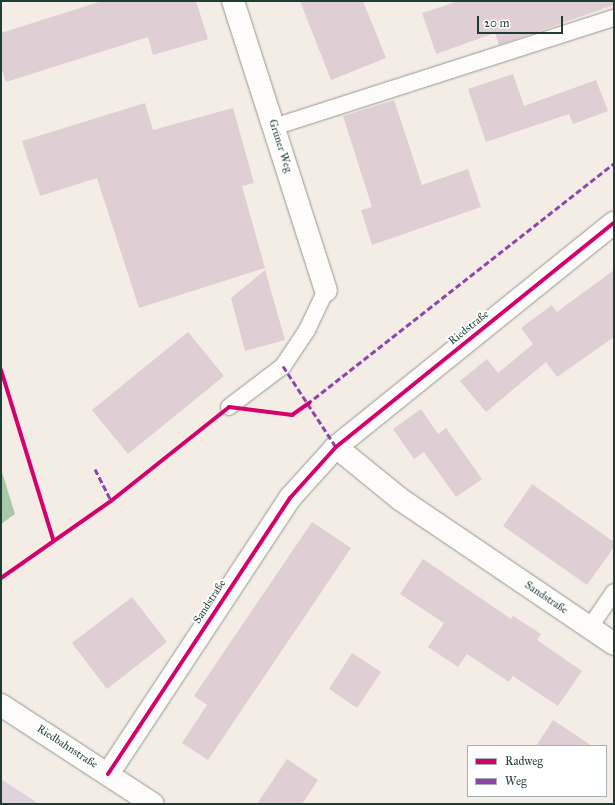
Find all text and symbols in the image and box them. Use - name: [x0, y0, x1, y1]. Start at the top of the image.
- scale bar: [479, 8, 565, 34]
- text: 20 m: [484, 16, 510, 30]
- street label: Grüner Weg: [265, 118, 295, 174]
- street label: Riedstraße: [446, 308, 492, 348]
- street label: Sandstraße: [191, 578, 229, 626]
- street label: Sandstraße: [522, 579, 570, 617]
- street label: Riedbahnstraße: [34, 722, 100, 772]
- legend: [467, 745, 607, 797]
- text: Radweg: [505, 754, 543, 768]
- text: Weg: [505, 774, 527, 788]

